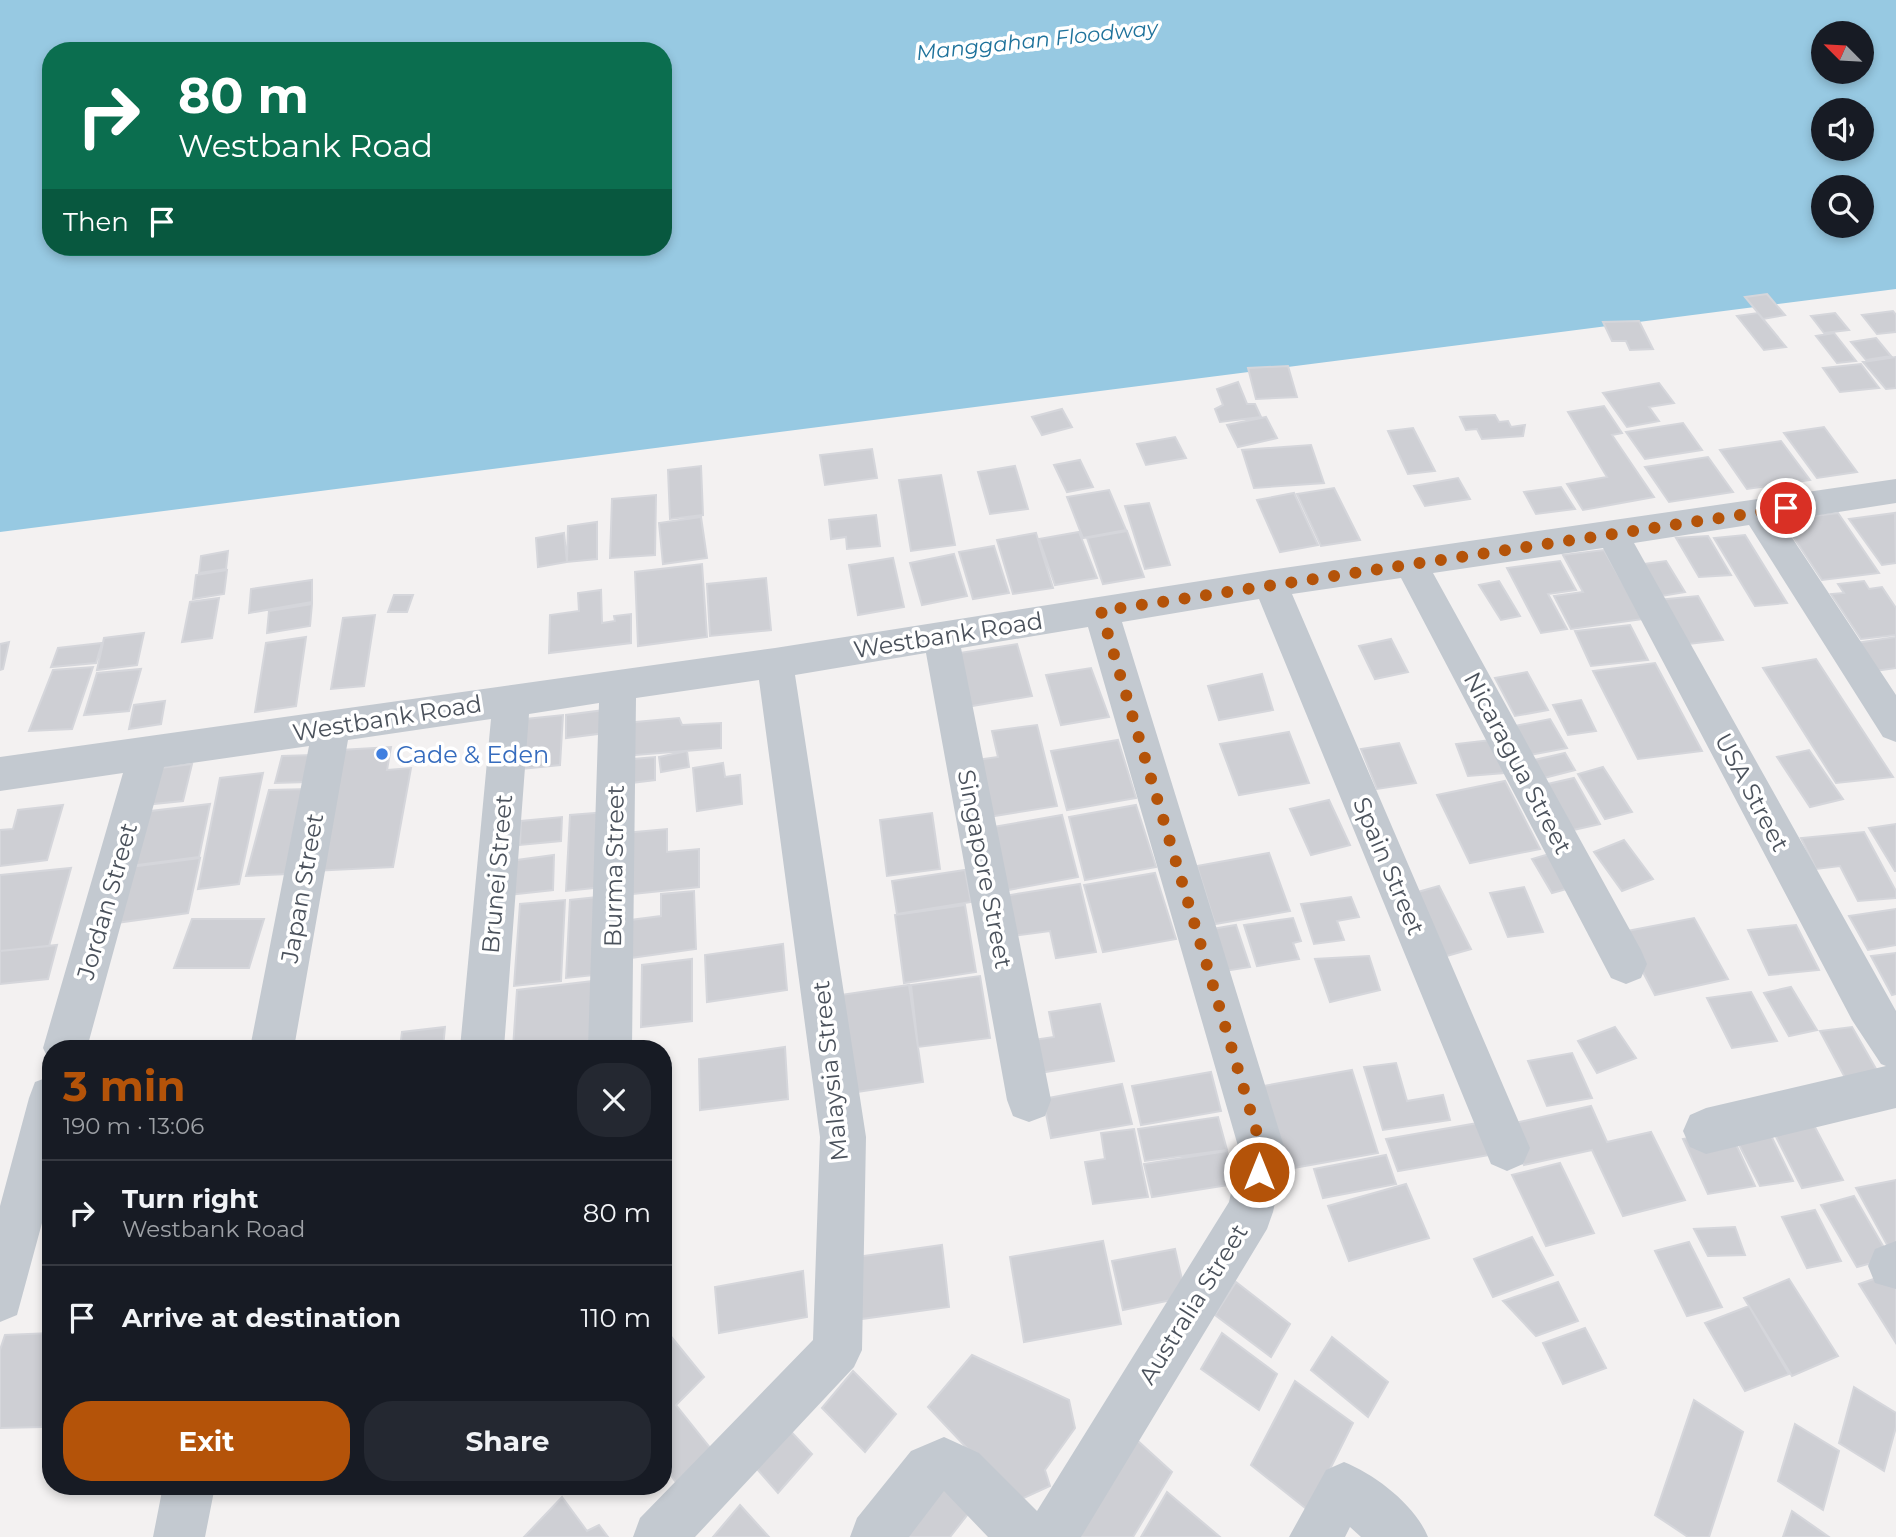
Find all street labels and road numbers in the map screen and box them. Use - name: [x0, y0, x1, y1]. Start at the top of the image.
- street label: Westbank Road: [851, 606, 1045, 664]
- street label: Nicaragua Street: [1458, 667, 1578, 859]
- street label: Westbank Road: [290, 689, 484, 747]
- street label: USA Street: [1709, 728, 1795, 856]
- street label: Singapore Street: [951, 767, 1019, 971]
- street label: Burma Street: [598, 784, 630, 947]
- street label: Brunei Street: [476, 793, 518, 955]
- street label: Spain Street: [1347, 793, 1431, 939]
- street label: Japan Street: [274, 811, 329, 966]
- street label: Jordan Street: [70, 819, 143, 984]
- street label: Malaysia Street: [806, 979, 854, 1163]
- street label: Australia Street: [1132, 1218, 1254, 1389]

